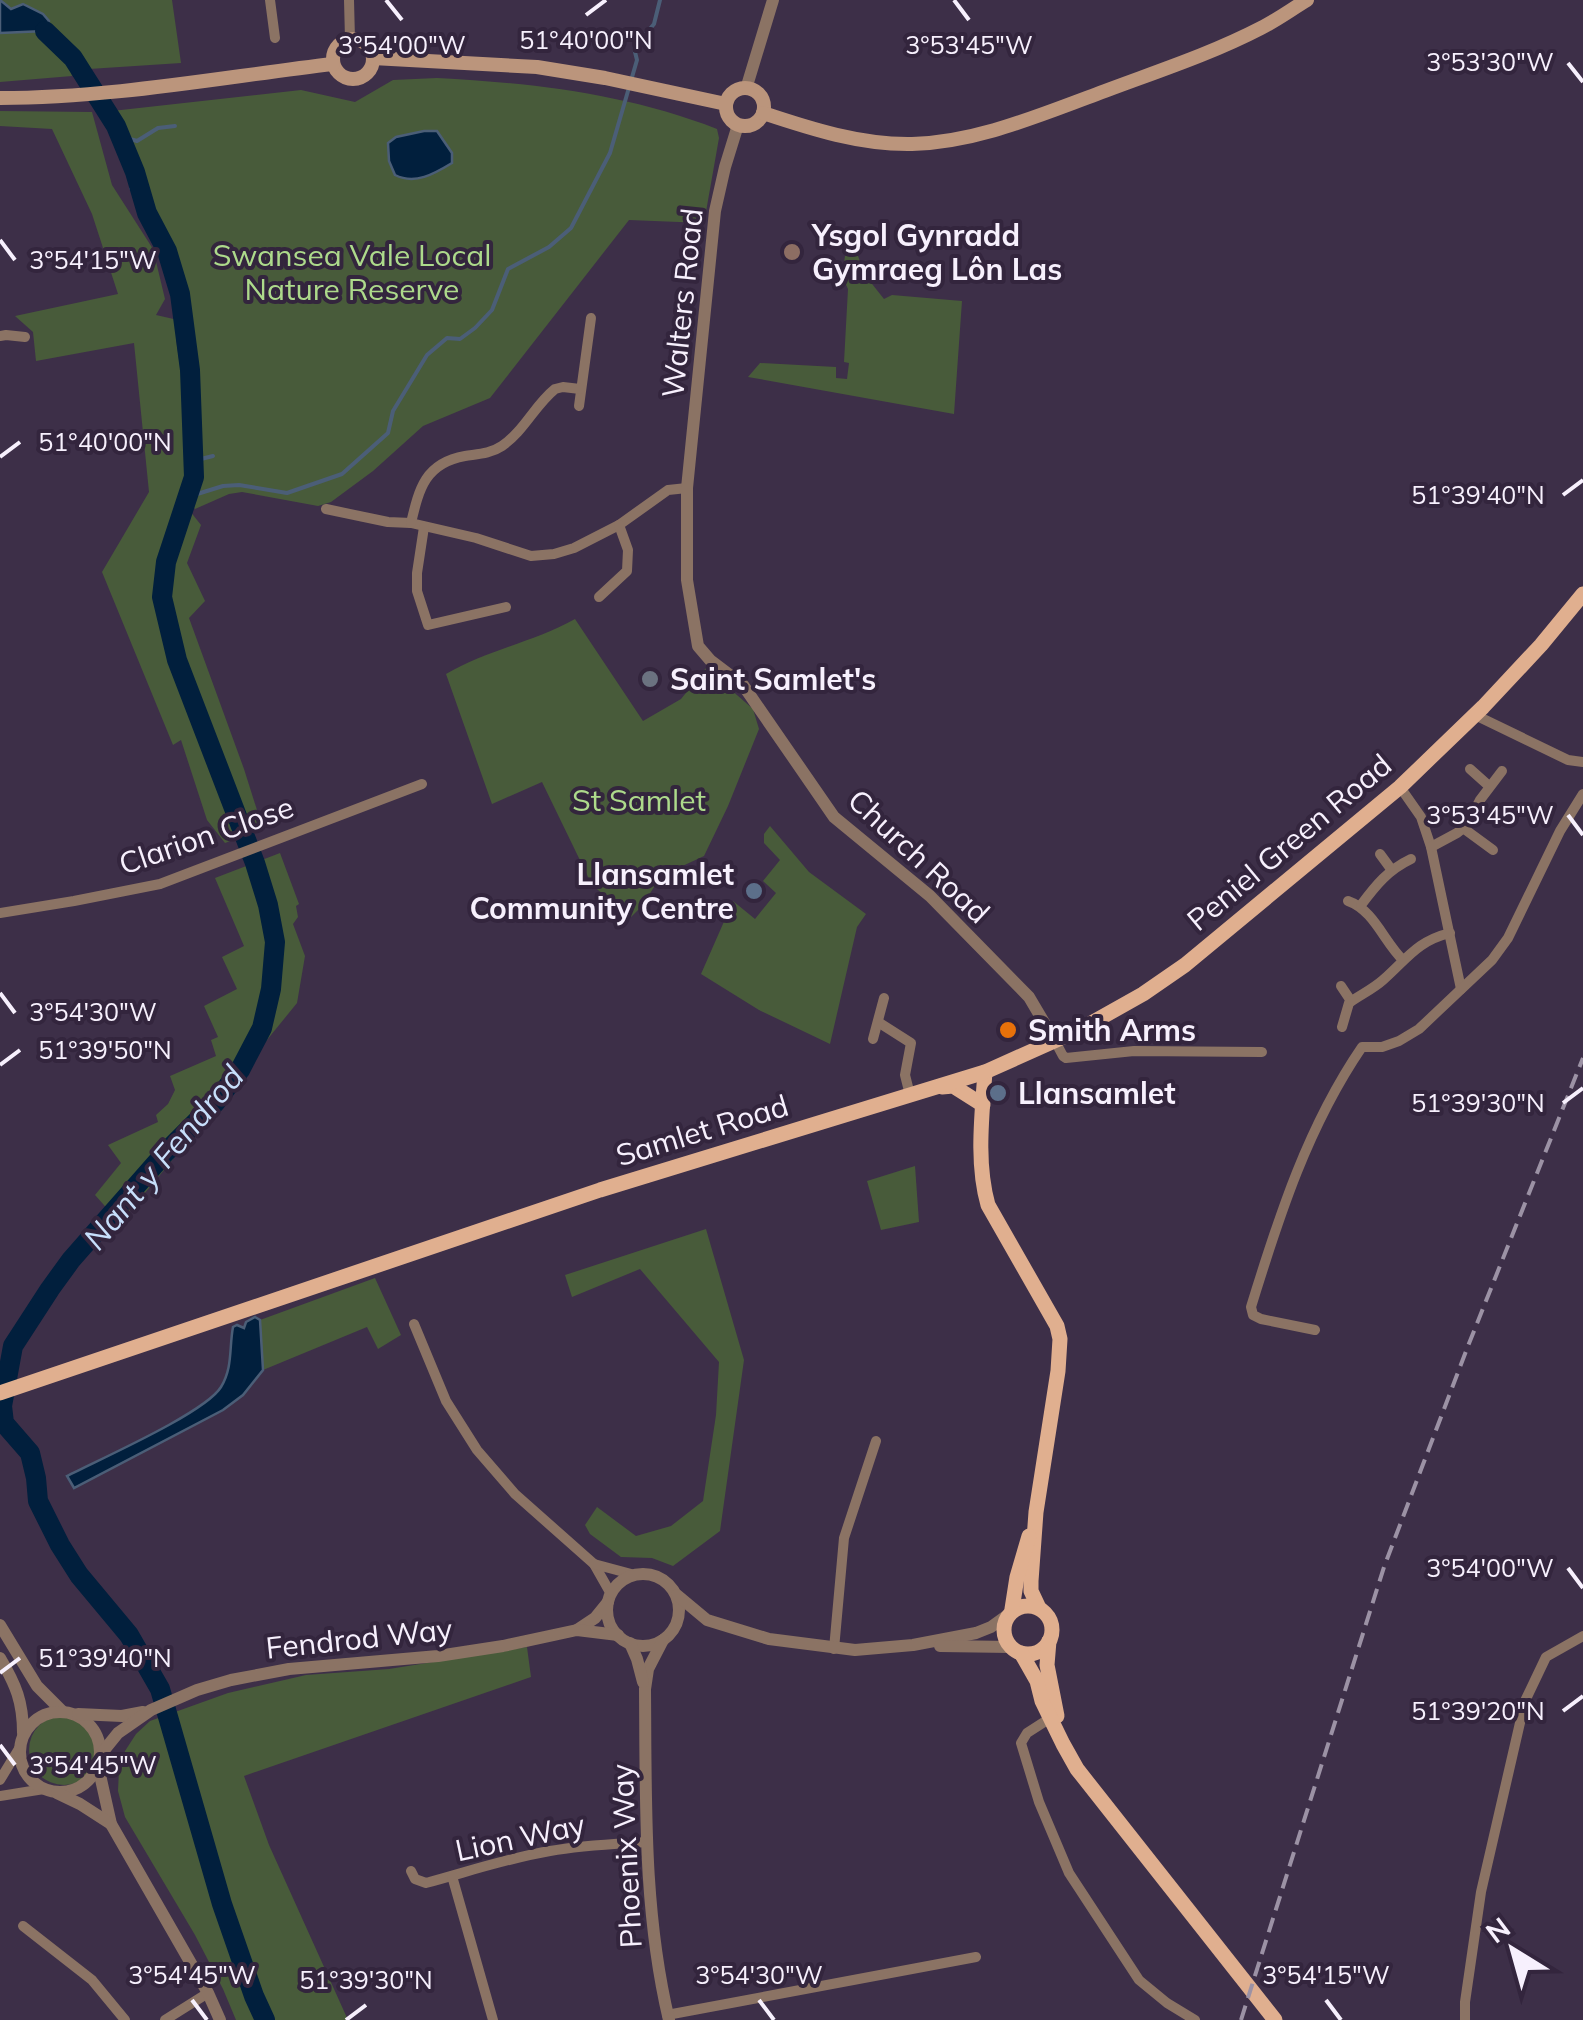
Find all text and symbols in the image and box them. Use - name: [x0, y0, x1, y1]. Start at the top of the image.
- text: 51°40'00"N: [519, 24, 653, 55]
- text: 3°54'00"W: [338, 29, 466, 60]
- text: 3°53'45"W: [905, 29, 1033, 60]
- text: 3°53'30"W: [1426, 46, 1554, 77]
- street label: Walters Road: [653, 206, 711, 400]
- place label: Ysgol Gynradd Gymraeg Lôn Las: [811, 216, 1062, 288]
- park label: Swansea Vale Local Nature Reserve: [213, 236, 491, 308]
- marker: Ysgol Gynradd Gymraeg Lôn Las: [781, 241, 803, 263]
- text: 3°54'15"W: [29, 244, 157, 275]
- text: 51°40'00"N: [38, 426, 172, 457]
- text: 51°39'40"N: [1411, 479, 1545, 510]
- place label: Saint Samlet's: [670, 660, 876, 698]
- marker: Saint Samlet's: [639, 668, 661, 690]
- street label: Peniel Green Road: [1179, 745, 1399, 939]
- park label: St Samlet: [572, 781, 706, 819]
- street label: Church Road: [840, 781, 998, 931]
- street label: Clarion Close: [114, 787, 298, 883]
- text: 3°53'45"W: [1426, 799, 1554, 830]
- place label: Llansamlet Community Centre: [469, 855, 734, 927]
- marker: Llansamlet Community Centre: [743, 880, 765, 902]
- text: 3°54'30"W: [29, 996, 157, 1027]
- place label: Smith Arms: [1028, 1011, 1196, 1049]
- marker: Smith Arms: [997, 1019, 1019, 1041]
- text: 51°39'50"N: [38, 1034, 172, 1065]
- water label: Nant y Fendrod: [74, 1056, 252, 1257]
- place label: Llansamlet: [1018, 1074, 1176, 1112]
- marker: Llansamlet: [987, 1082, 1009, 1104]
- street label: Samlet Road: [611, 1086, 793, 1174]
- text: 51°39'30"N: [1411, 1087, 1545, 1118]
- text: 3°54'00"W: [1426, 1552, 1554, 1583]
- street label: Fendrod Way: [264, 1609, 454, 1667]
- text: 51°39'40"N: [38, 1642, 172, 1673]
- text: 51°39'20"N: [1411, 1695, 1545, 1726]
- text: 3°54'45"W: [29, 1749, 157, 1780]
- street label: Phoenix Way: [602, 1763, 650, 1949]
- street label: Lion Way: [452, 1805, 588, 1869]
- north arrow: [1463, 1900, 1563, 2000]
- text: N: [1479, 1909, 1517, 1950]
- text: 3°54'45"W: [128, 1959, 256, 1990]
- text: 3°54'30"W: [695, 1959, 823, 1990]
- text: 3°54'15"W: [1262, 1959, 1390, 1990]
- text: 51°39'30"N: [299, 1964, 433, 1995]

